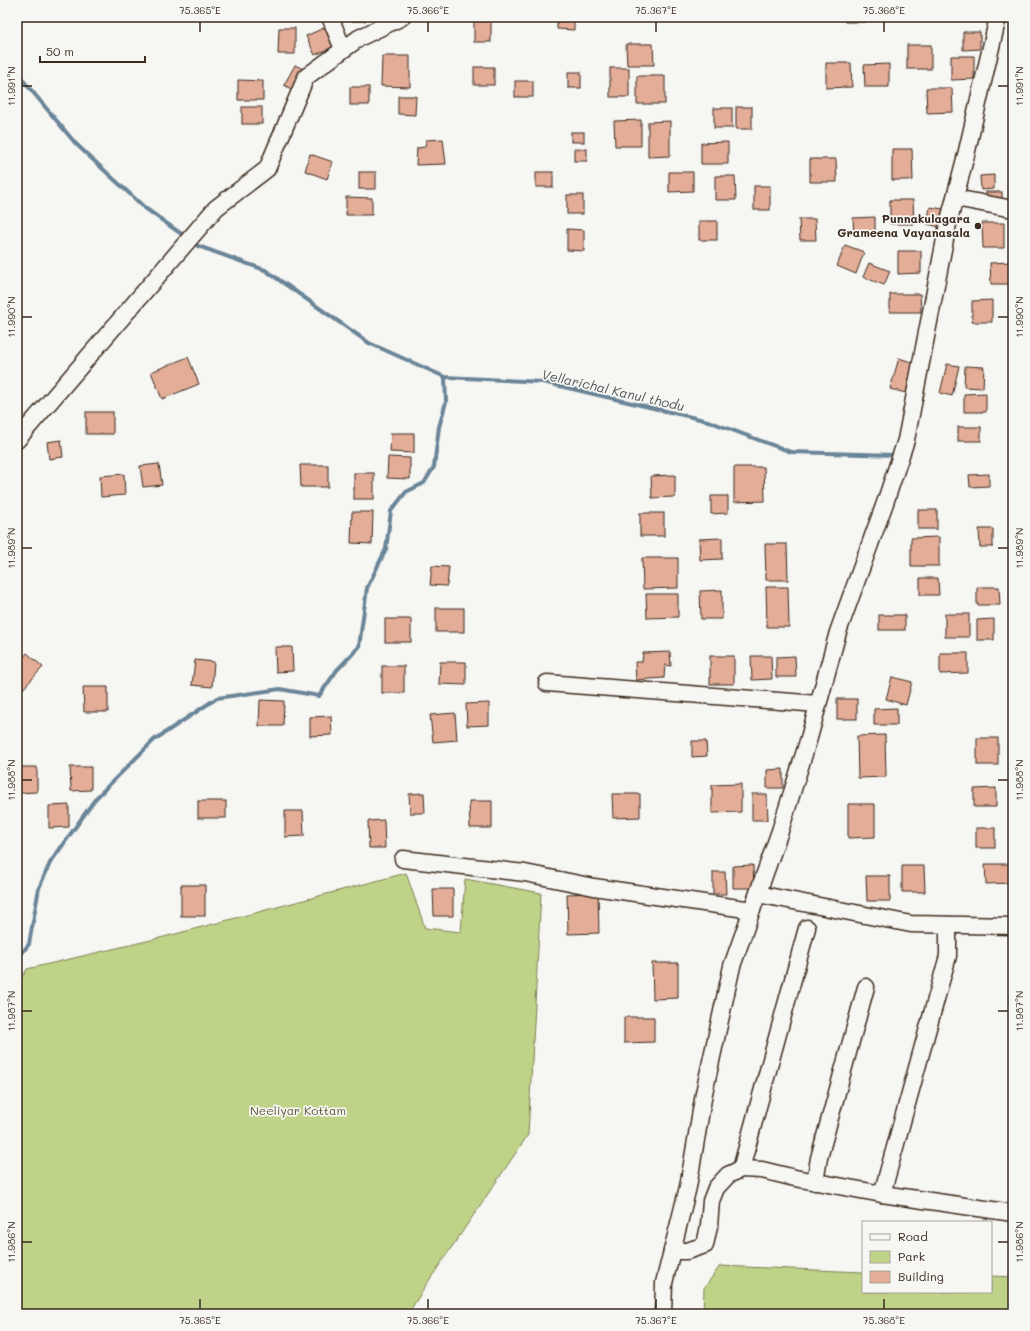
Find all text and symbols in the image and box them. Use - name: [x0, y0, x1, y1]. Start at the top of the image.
- text: 75.365°E: [179, 3, 221, 17]
- text: 75.366°E: [407, 3, 449, 17]
- text: 75.367°E: [635, 3, 677, 17]
- text: 75.368°E: [863, 3, 905, 17]
- scale bar: [40, 38, 145, 64]
- text: 50 m: [46, 43, 74, 59]
- text: 11.991°N: [4, 66, 18, 106]
- text: 11.991°N: [1012, 66, 1026, 106]
- place label: Punnakulagara Grameena Vayanasala: [837, 210, 970, 240]
- marker: Punnakulagara Grameena Vayanasala: [973, 221, 983, 231]
- text: 11.990°N: [4, 296, 18, 338]
- text: 11.990°N: [1012, 296, 1026, 338]
- water label: Vellarichal Kanul thodu: [540, 365, 686, 414]
- text: 11.989°N: [4, 528, 18, 569]
- text: 11.989°N: [1012, 528, 1026, 569]
- text: 11.988°N: [4, 759, 18, 801]
- text: 11.988°N: [1012, 759, 1026, 801]
- text: 11.987°N: [4, 991, 18, 1031]
- text: 11.987°N: [1012, 991, 1026, 1031]
- park label: Neeliyar Kottam: [250, 1102, 346, 1118]
- text: 11.986°N: [4, 1221, 18, 1263]
- legend: [862, 1221, 992, 1293]
- text: 11.986°N: [1012, 1221, 1026, 1263]
- text: Road: [898, 1228, 928, 1244]
- text: Park: [898, 1248, 925, 1264]
- text: Building: [898, 1268, 944, 1284]
- text: 75.365°E: [179, 1313, 221, 1327]
- text: 75.366°E: [407, 1313, 449, 1327]
- text: 75.367°E: [635, 1313, 677, 1327]
- text: 75.368°E: [863, 1313, 905, 1327]

